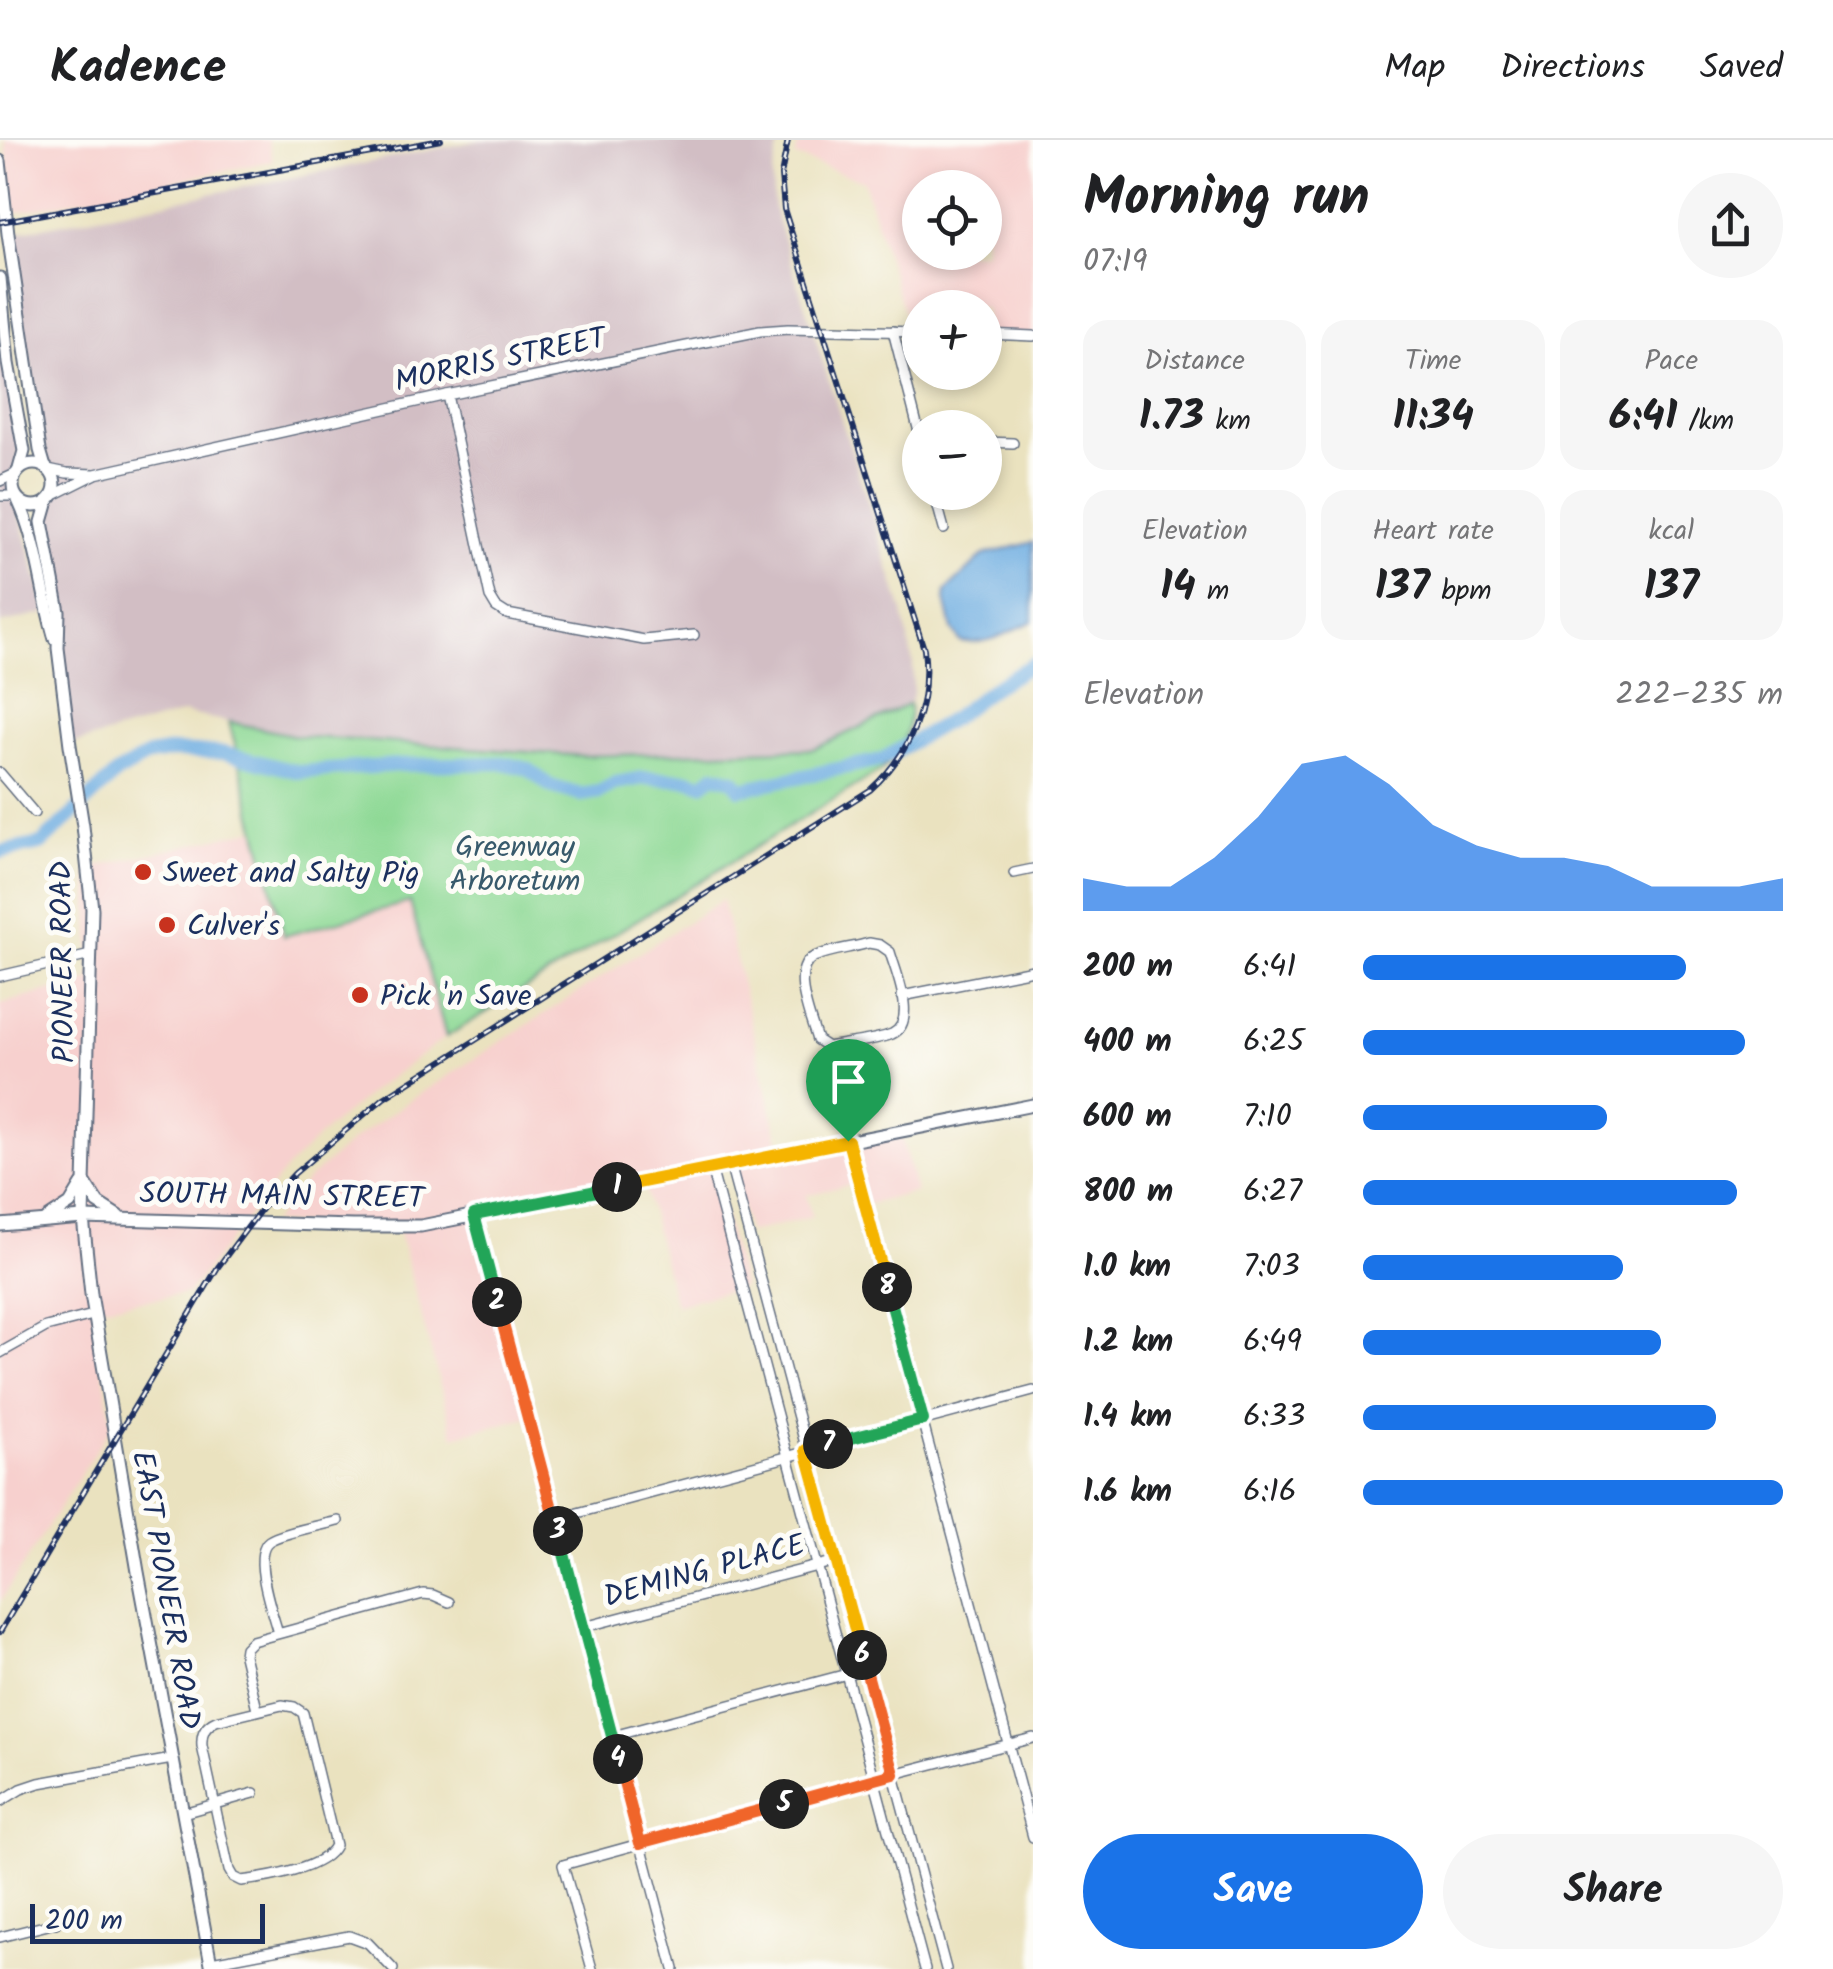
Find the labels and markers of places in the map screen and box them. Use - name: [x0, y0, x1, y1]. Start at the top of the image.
- place label: Sweet and Salty Pig: [163, 850, 420, 898]
- marker: Sweet and Salty Pig: [132, 861, 154, 883]
- place label: Culver's: [187, 903, 280, 951]
- marker: Culver's: [156, 914, 178, 936]
- place label: Pick 'n Save: [380, 973, 531, 1021]
- marker: Pick 'n Save: [349, 984, 371, 1006]
- pin: [806, 1039, 891, 1142]
- pin: 1: [592, 1162, 642, 1212]
- pin: 8: [862, 1262, 912, 1312]
- pin: 2: [472, 1277, 522, 1327]
- pin: 7: [803, 1419, 853, 1469]
- pin: 3: [533, 1506, 583, 1556]
- pin: 6: [837, 1630, 887, 1680]
- pin: 4: [593, 1734, 643, 1784]
- pin: 5: [759, 1779, 809, 1829]

